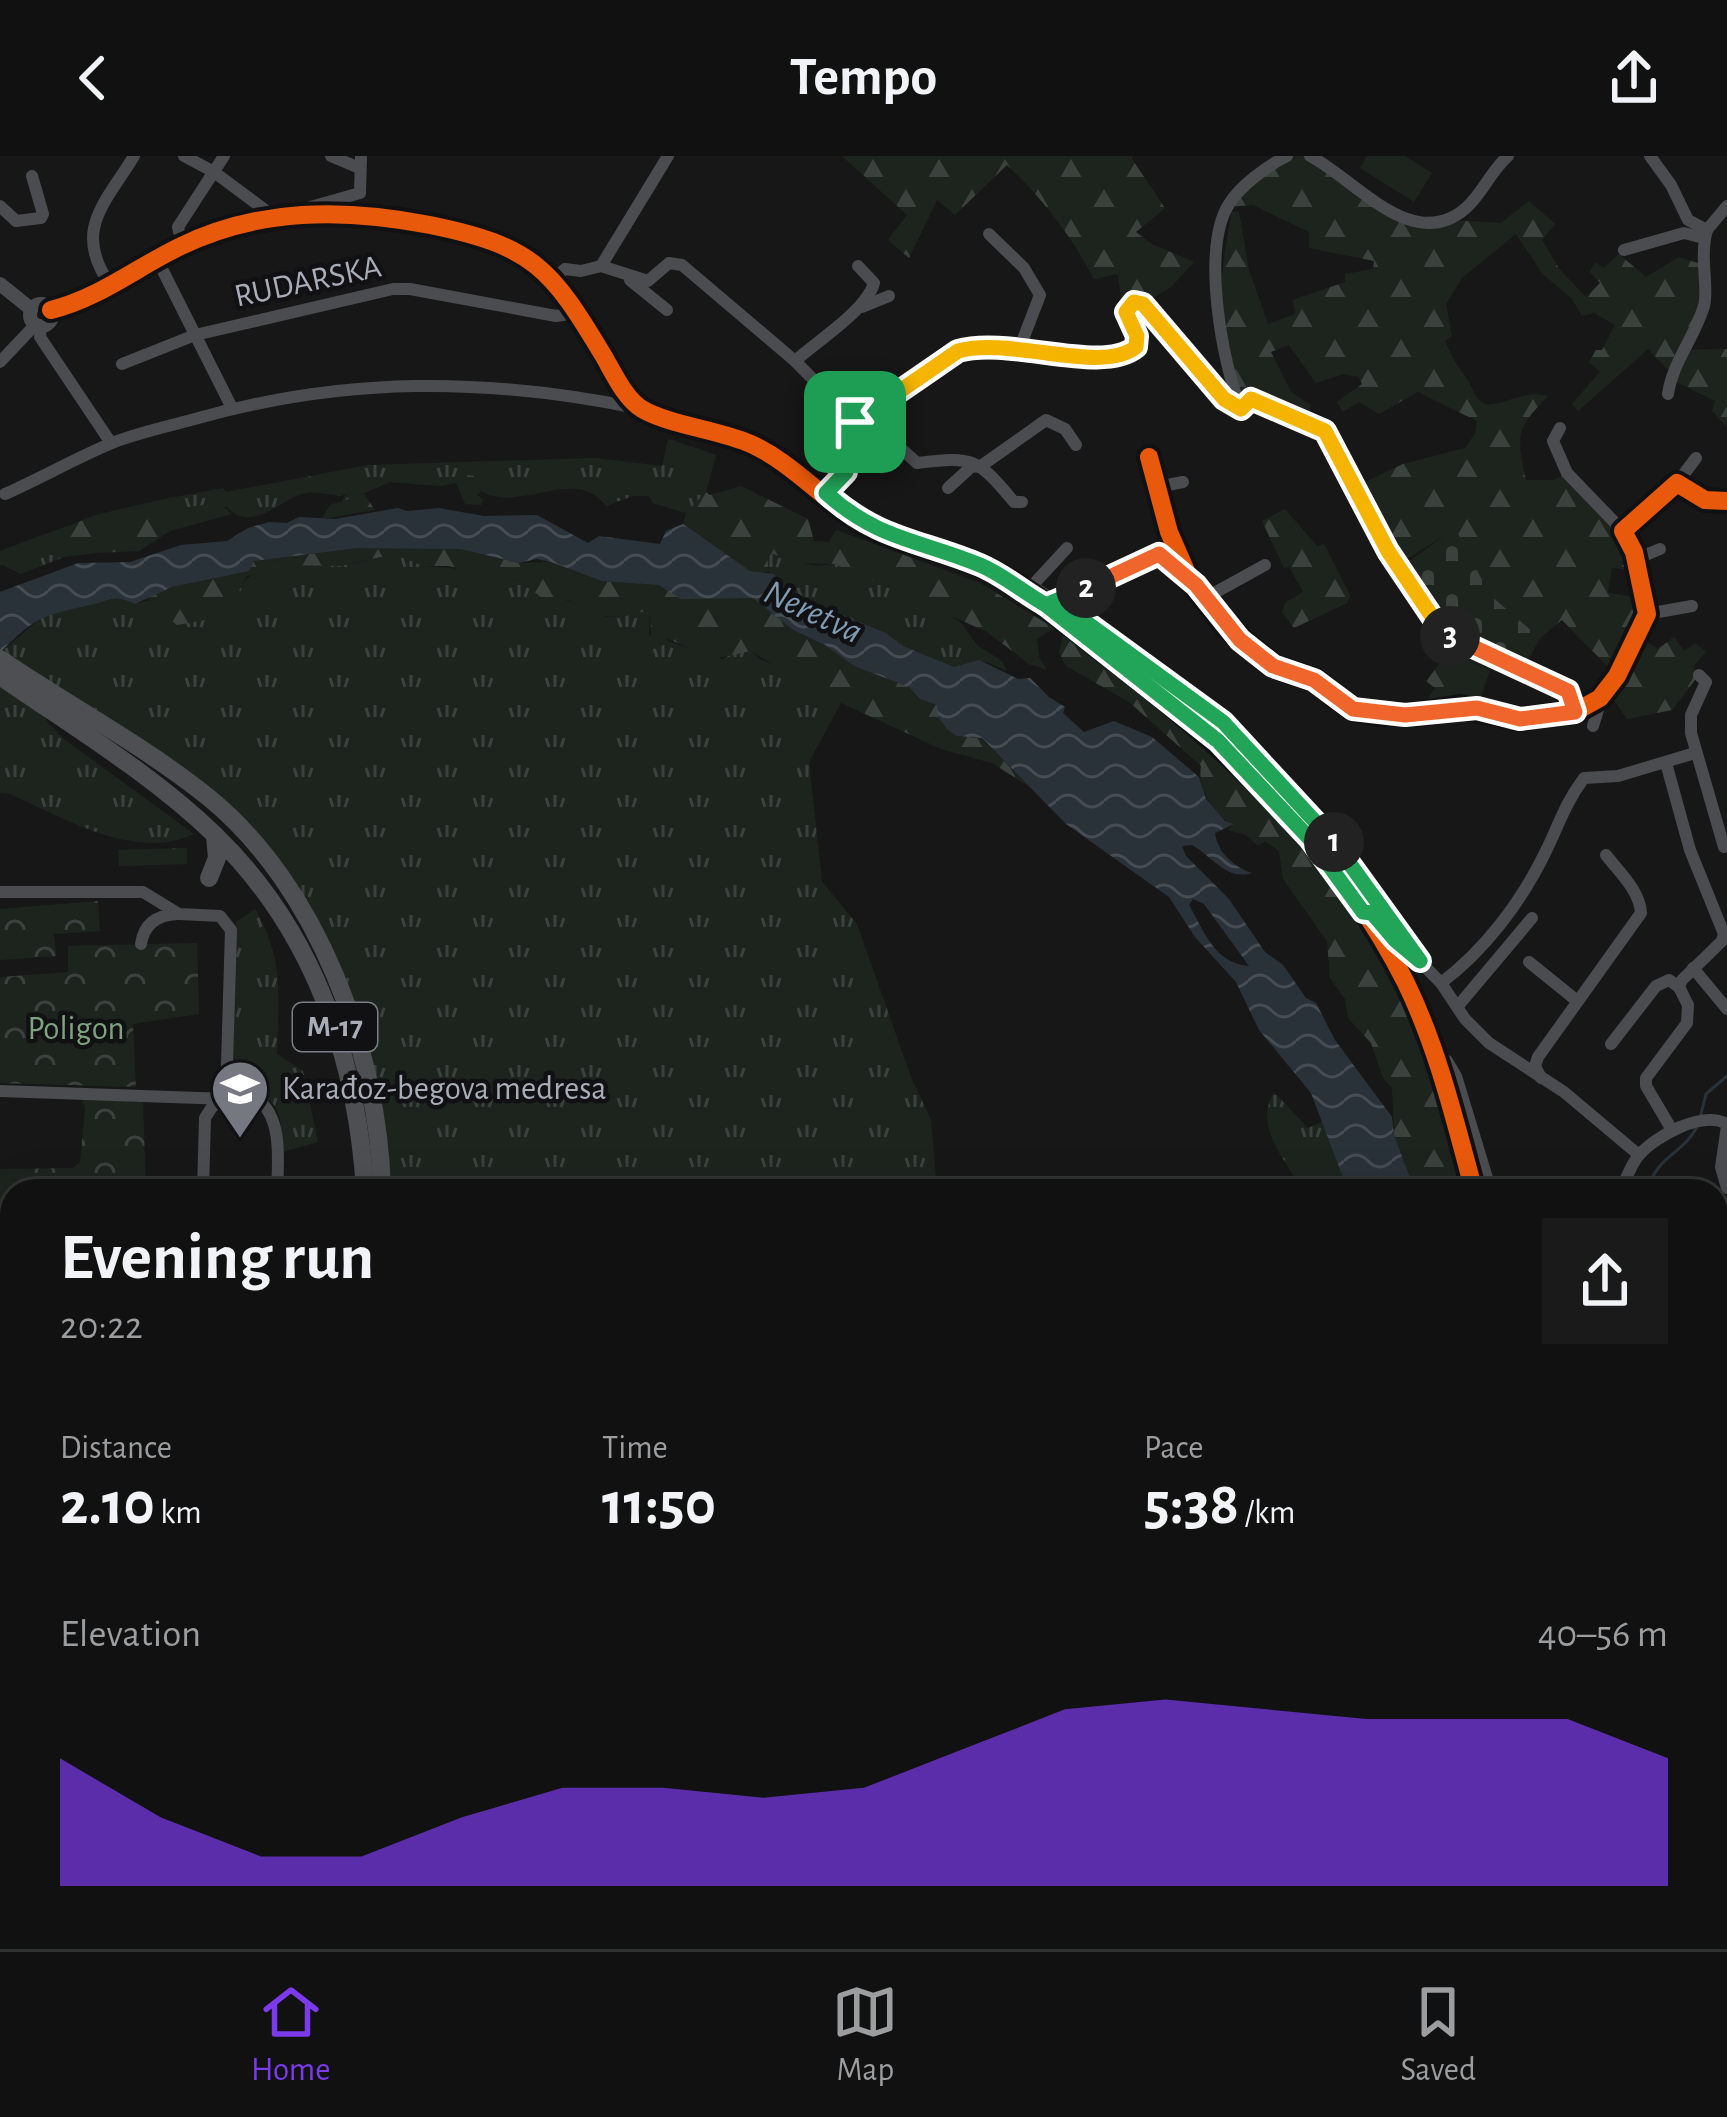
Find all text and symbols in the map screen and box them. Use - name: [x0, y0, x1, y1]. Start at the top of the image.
- icon: back: [60, 45, 126, 111]
- icon: share: [1601, 45, 1667, 111]
- text: Tempo: [790, 51, 937, 105]
- street label: RUDARSKA: [232, 250, 384, 314]
- pin: [804, 371, 906, 473]
- icon: arrive: [822, 389, 888, 455]
- pin: 2: [1056, 558, 1116, 618]
- text: 2: [1078, 571, 1094, 604]
- water label: Neretva: [758, 574, 868, 650]
- pin: 3: [1420, 606, 1480, 666]
- text: 3: [1443, 619, 1457, 652]
- pin: 1: [1304, 812, 1364, 872]
- text: 1: [1328, 825, 1340, 858]
- road number: M-17: [293, 1003, 377, 1051]
- park label: Poligon: [27, 1013, 125, 1046]
- school or university icon: Karađoz-begova medresa: [209, 1058, 271, 1140]
- place label: Karađoz-begova medresa: [282, 1073, 607, 1106]
- button: share: [1542, 1218, 1668, 1344]
- text: Evening run: [60, 1225, 374, 1291]
- text: 20:22: [60, 1307, 143, 1346]
- text: Distance: [60, 1432, 172, 1465]
- text: Time: [602, 1432, 668, 1465]
- text: Pace: [1144, 1432, 1203, 1465]
- text: 2.10: [60, 1475, 155, 1535]
- text: 11:50: [602, 1475, 716, 1535]
- text: 5:38: [1144, 1475, 1239, 1535]
- text: km: [155, 1497, 202, 1530]
- text: /km: [1239, 1497, 1295, 1530]
- text: Elevation: [60, 1615, 201, 1654]
- text: 40–56 m: [1538, 1615, 1668, 1654]
- tab: Home: [251, 1979, 330, 2091]
- tab: Map: [832, 1979, 898, 2091]
- tab: Saved: [1400, 1979, 1476, 2091]

